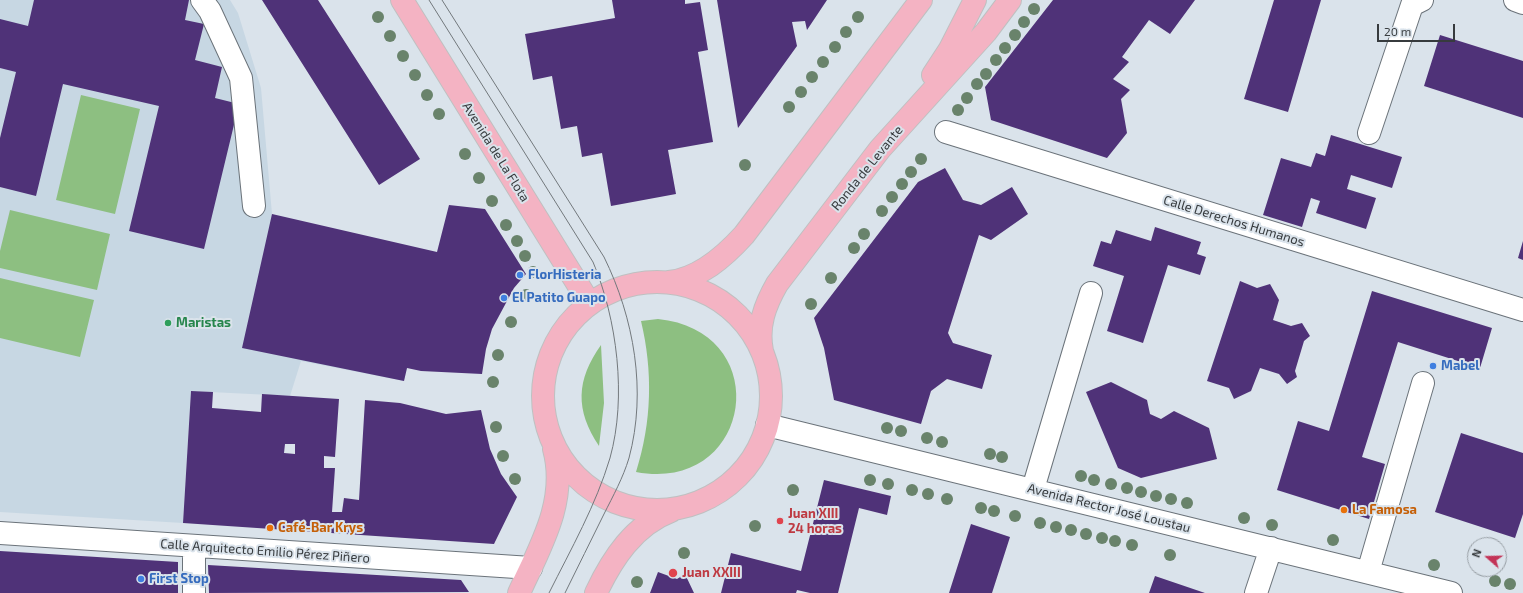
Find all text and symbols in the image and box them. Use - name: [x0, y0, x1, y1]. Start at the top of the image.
- scale bar: [1379, 16, 1457, 42]
- text: 20 m: [1384, 24, 1411, 38]
- street label: Avenida de La Flota: [459, 99, 533, 205]
- street label: Ronda de Levante: [828, 122, 906, 214]
- street label: Calle Derechos Humanos: [1162, 192, 1306, 250]
- place label: FlorHisteria: [528, 267, 601, 283]
- marker: FlorHisteria: [515, 270, 525, 280]
- place label: El Patito Guapo: [512, 290, 606, 306]
- marker: El Patito Guapo: [499, 293, 509, 303]
- place label: Maristas: [176, 315, 231, 331]
- marker: Maristas: [163, 318, 173, 328]
- place label: Mabel: [1441, 358, 1480, 374]
- marker: Mabel: [1428, 361, 1438, 371]
- street label: Avenida Rector José Loustau: [1026, 480, 1192, 536]
- place label: La Famosa: [1352, 502, 1417, 518]
- marker: La Famosa: [1339, 505, 1349, 515]
- place label: Juan XIII 24 horas: [788, 506, 842, 537]
- marker: Juan XIII 24 horas: [775, 516, 785, 526]
- place label: Café-Bar Krys: [278, 520, 363, 536]
- marker: Café-Bar Krys: [265, 523, 275, 533]
- street label: Calle Arquitecto Emilio Pérez Piñero: [160, 536, 370, 566]
- north arrow: [1467, 537, 1507, 577]
- text: N: [1469, 547, 1484, 559]
- place label: Juan XXIII: [682, 565, 741, 581]
- marker: Juan XXIII: [667, 567, 679, 579]
- place label: First Stop: [149, 571, 209, 587]
- marker: First Stop: [136, 574, 146, 584]

